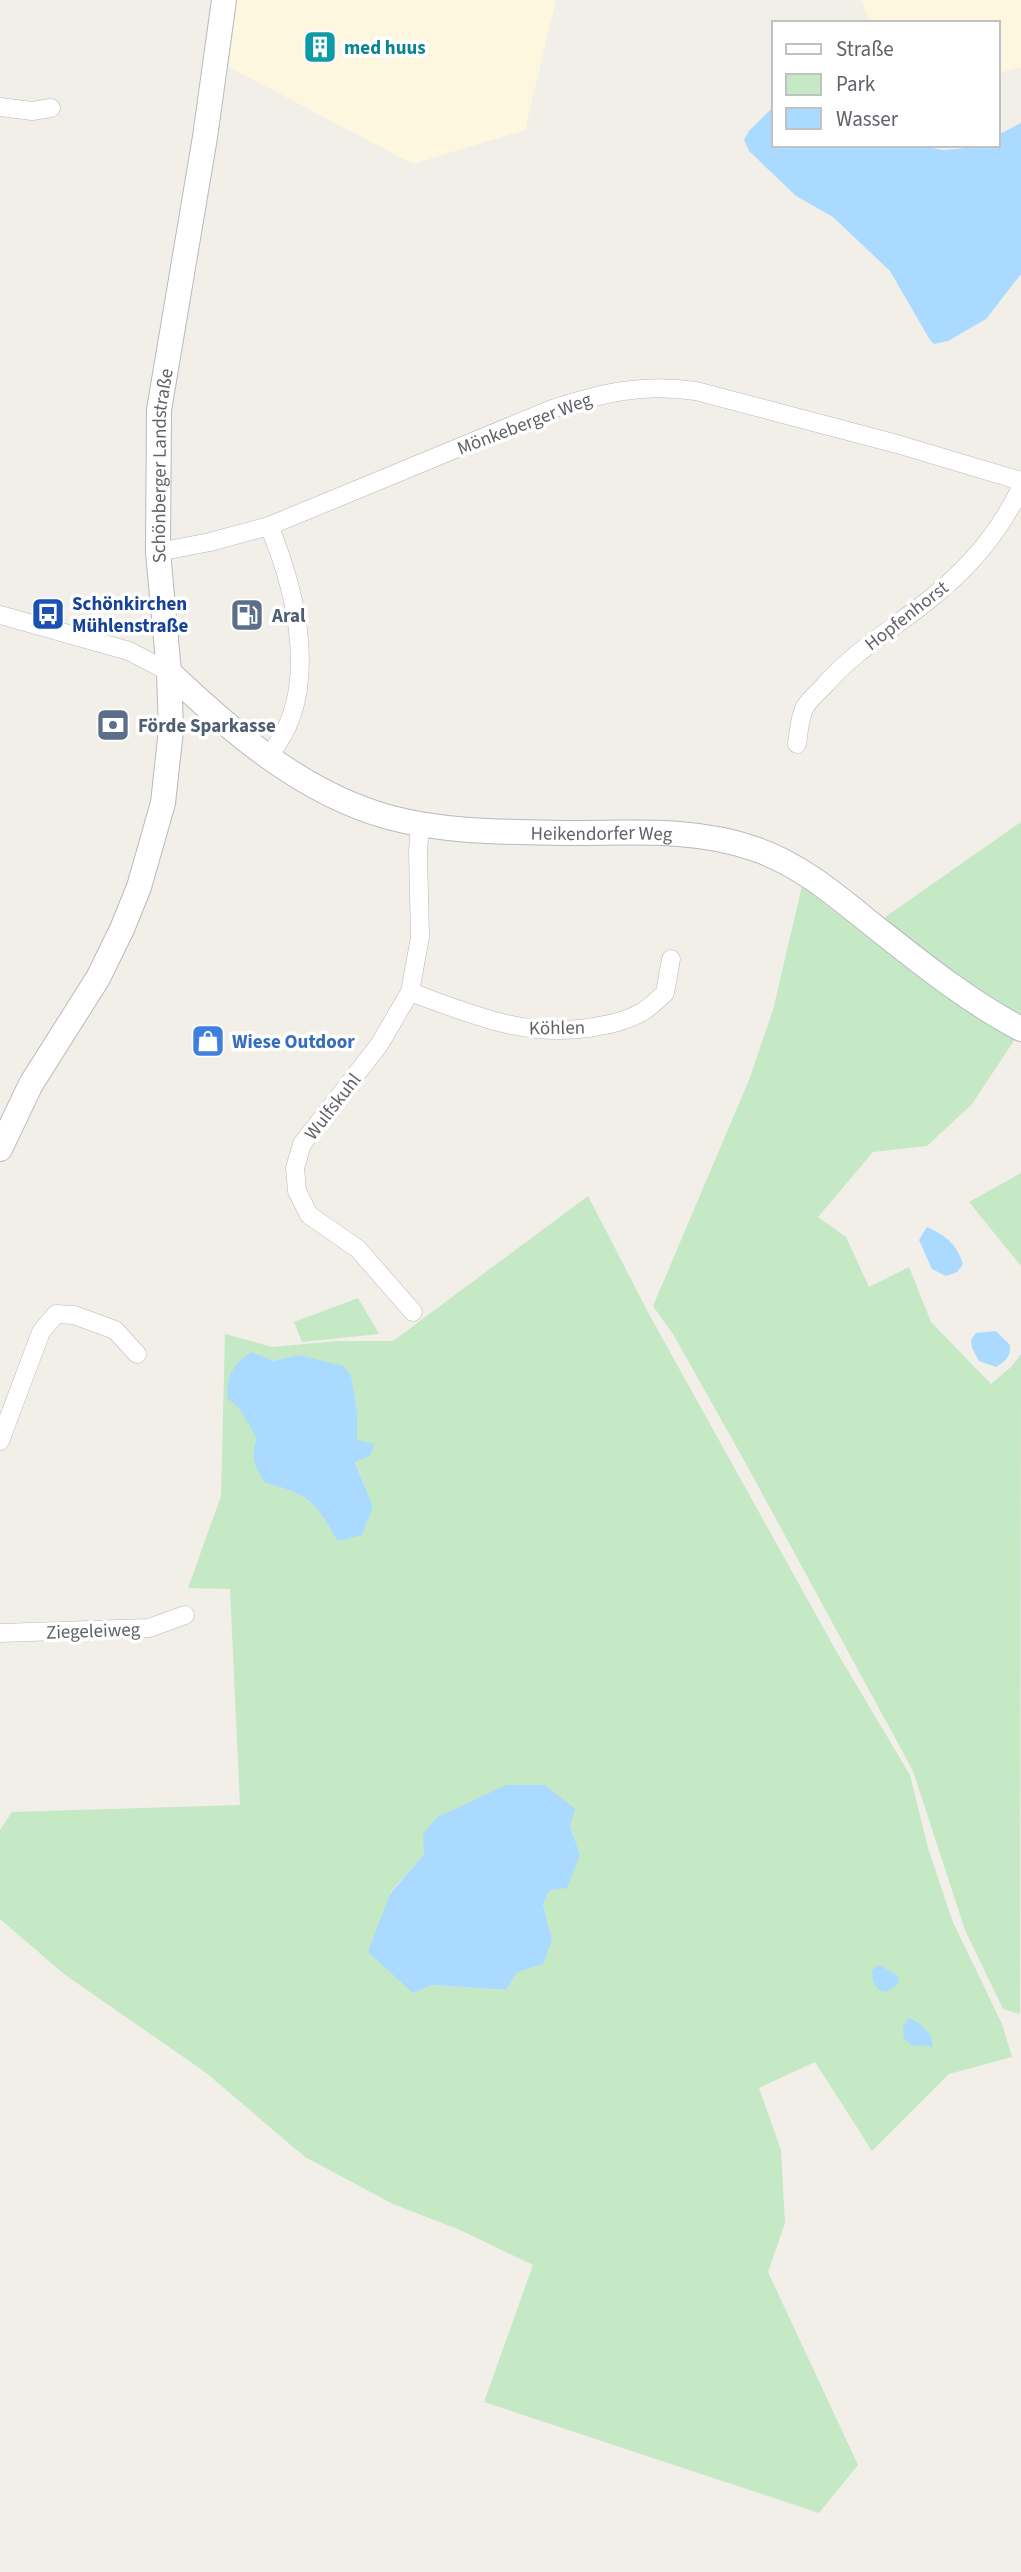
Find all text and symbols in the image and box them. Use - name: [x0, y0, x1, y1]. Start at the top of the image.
- legend: [772, 21, 1000, 147]
- building icon: med huus: [301, 28, 339, 66]
- text: Straße: [836, 34, 894, 64]
- place label: med huus: [344, 35, 426, 62]
- text: Park: [836, 69, 876, 99]
- text: Wasser: [836, 104, 899, 134]
- street label: Schönberger Landstraße: [146, 367, 181, 564]
- street label: Mönkeberger Weg: [453, 386, 596, 462]
- street label: Hopfenhorst: [859, 575, 955, 657]
- place label: Schönkirchen Mühlenstraße: [72, 591, 189, 640]
- bus stop icon: Schönkirchen Mühlenstraße: [29, 595, 67, 633]
- fuel station icon: Aral: [228, 596, 266, 634]
- place label: Aral: [271, 603, 306, 630]
- bank icon: Förde Sparkasse: [94, 706, 132, 744]
- place label: Förde Sparkasse: [138, 713, 276, 740]
- street label: Heikendorfer Weg: [530, 820, 673, 849]
- street label: Köhlen: [529, 1015, 585, 1042]
- shop icon: Wiese Outdoor: [189, 1022, 227, 1060]
- place label: Wiese Outdoor: [232, 1029, 355, 1056]
- street label: Wulfskuhl: [298, 1068, 368, 1146]
- street label: Ziegeleiweg: [45, 1616, 141, 1647]

